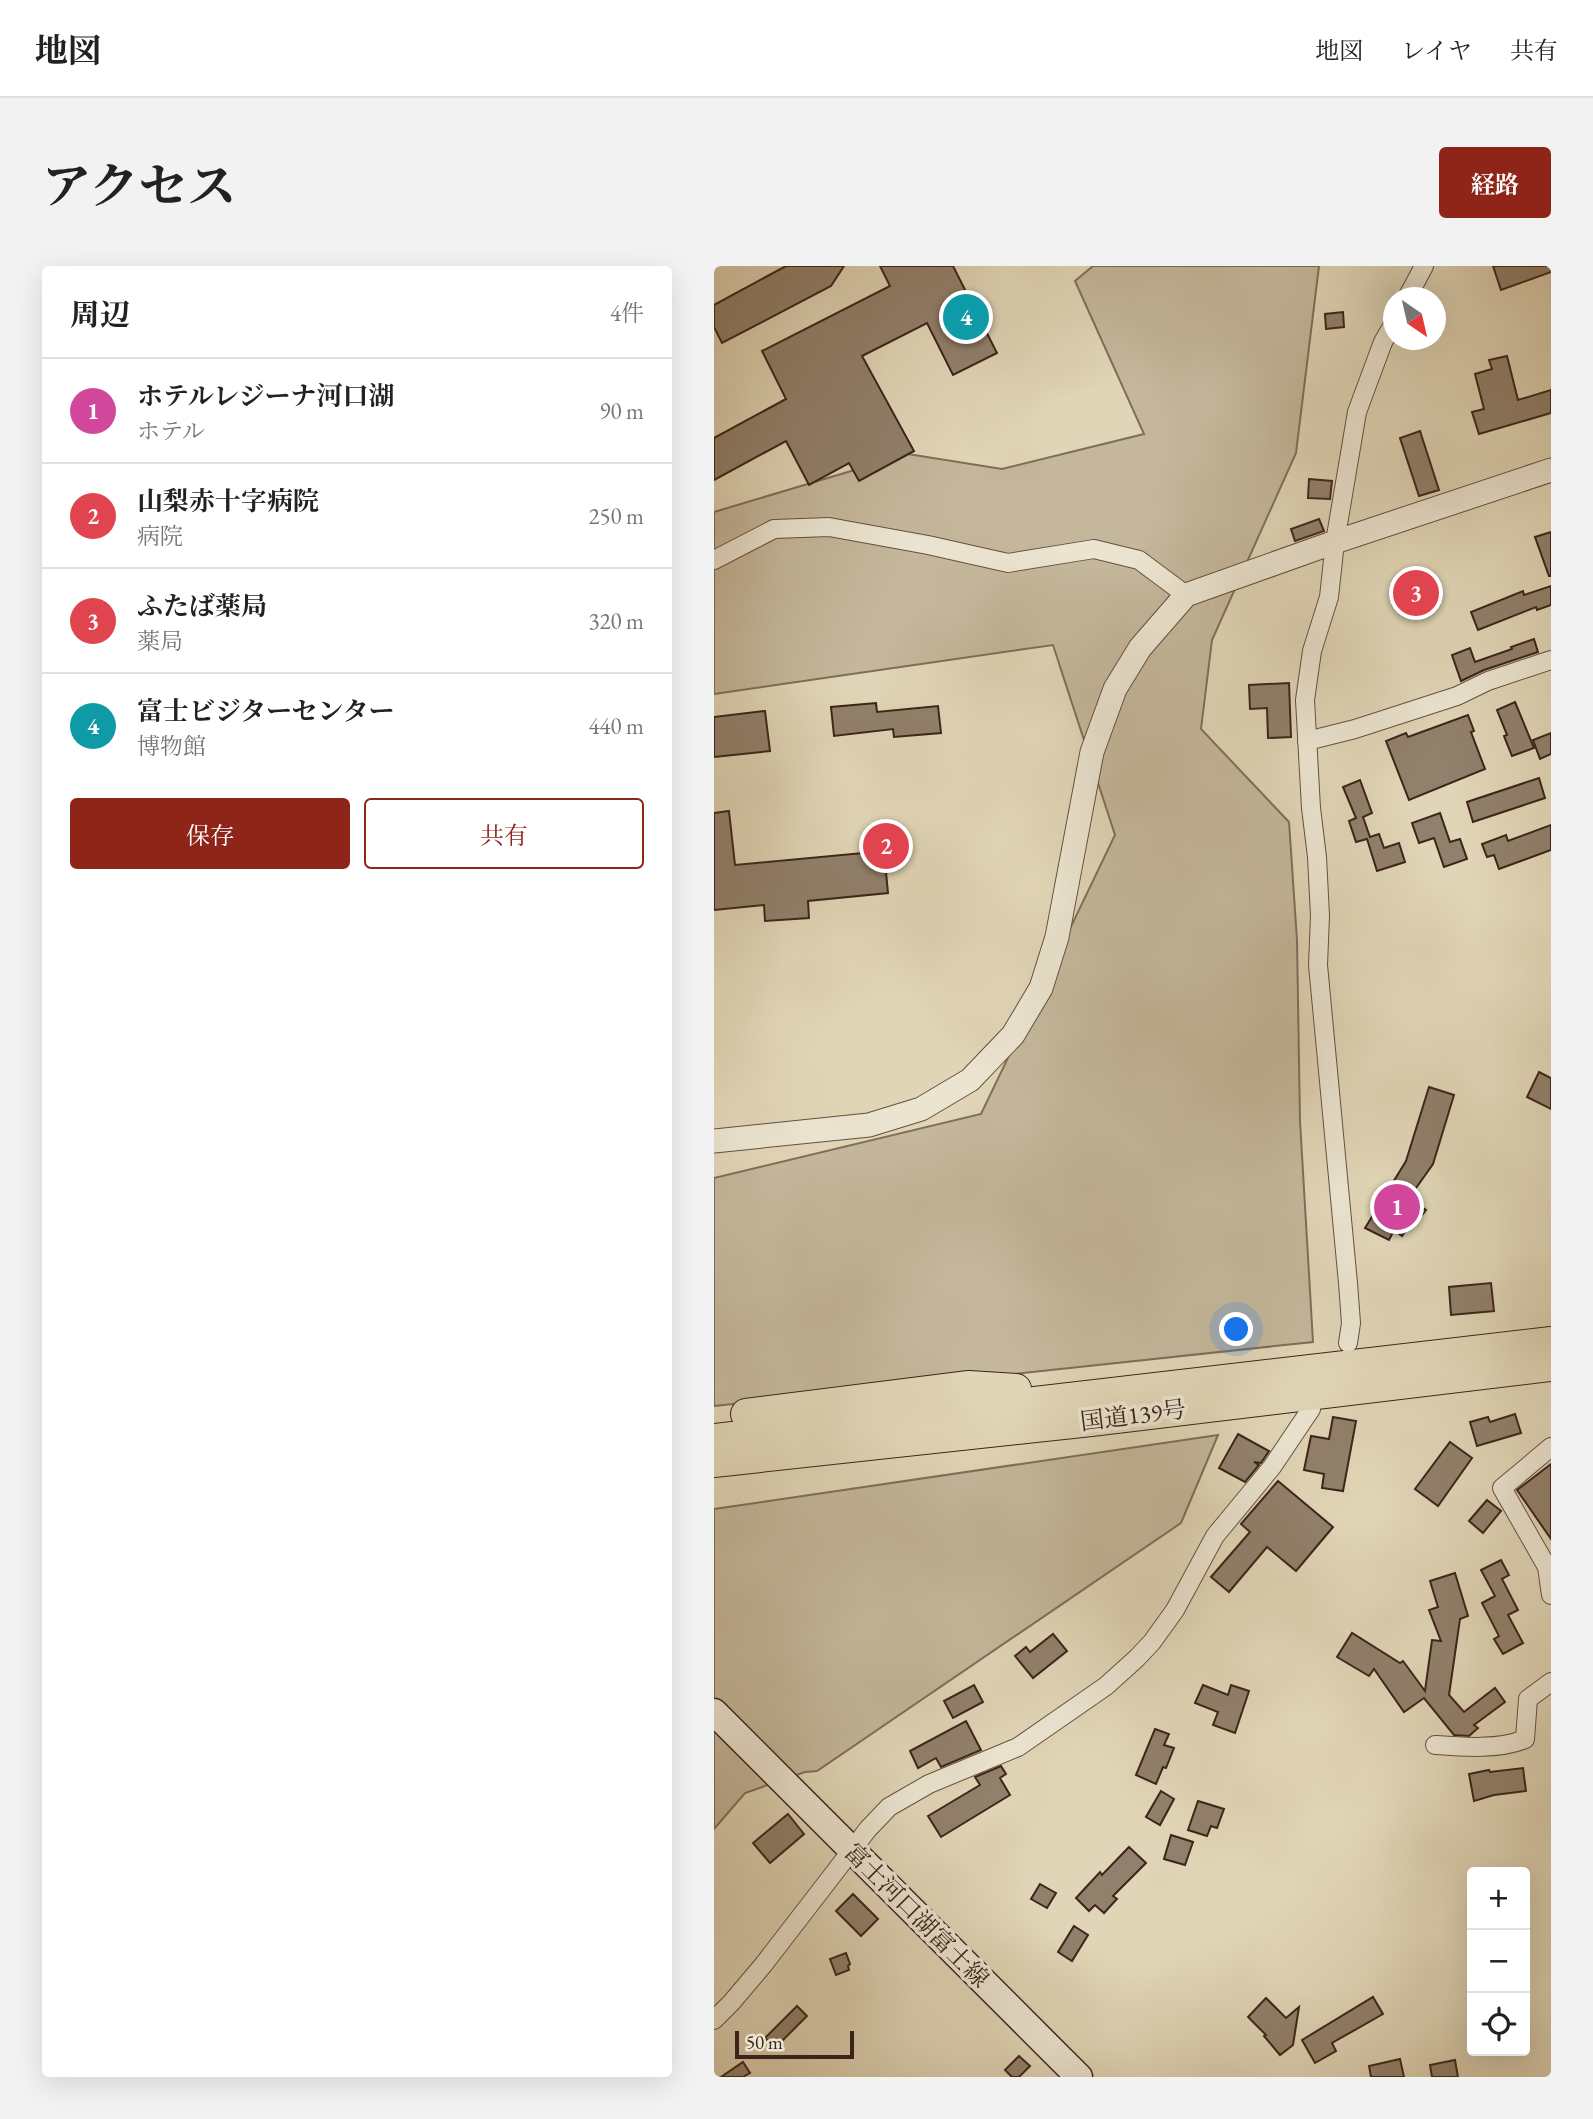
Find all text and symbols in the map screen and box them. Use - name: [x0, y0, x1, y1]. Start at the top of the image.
- text: 地図: [35, 29, 101, 72]
- text: 地図: [1315, 35, 1363, 66]
- text: レイヤ: [1401, 35, 1472, 66]
- text: 共有: [1510, 35, 1558, 66]
- button: 経路: [1439, 147, 1551, 218]
- text: アクセス: [42, 154, 237, 218]
- north arrow: [1383, 287, 1446, 350]
- pin: 4: [943, 291, 989, 343]
- text: 周辺: [70, 295, 130, 334]
- text: 4件: [610, 298, 644, 328]
- text: ホテルレジーナ河口湖: [137, 379, 394, 413]
- text: 1: [87, 396, 99, 426]
- text: 90 m: [599, 396, 644, 426]
- text: ホテル: [137, 416, 205, 446]
- text: 山梨赤十字病院: [137, 484, 319, 518]
- text: 2: [87, 501, 99, 531]
- text: 250 m: [588, 501, 644, 531]
- text: 病院: [137, 521, 183, 551]
- pin: 3: [1393, 567, 1439, 619]
- text: ふたば薬局: [137, 589, 267, 623]
- text: 3: [87, 606, 99, 636]
- text: 320 m: [588, 606, 644, 636]
- text: 薬局: [137, 626, 183, 656]
- text: 富士ビジターセンター: [137, 694, 394, 728]
- text: 4: [87, 711, 99, 741]
- text: 440 m: [588, 711, 644, 741]
- text: 博物館: [137, 731, 206, 761]
- button: 保存: [70, 798, 350, 869]
- button: 共有: [364, 798, 644, 869]
- pin: 2: [863, 820, 909, 872]
- pin: 1: [1374, 1181, 1420, 1233]
- your location: [1219, 1312, 1253, 1346]
- street label: 国道139号: [1078, 1393, 1188, 1437]
- street label: 富士河口湖富士線: [838, 1836, 996, 1994]
- map controls: [1467, 1867, 1530, 2056]
- button: +: [1467, 1867, 1530, 1930]
- button: −: [1467, 1930, 1530, 1993]
- button: locate: [1467, 1993, 1530, 2056]
- scale bar: [735, 2028, 854, 2060]
- text: 50 m: [746, 2030, 783, 2055]

